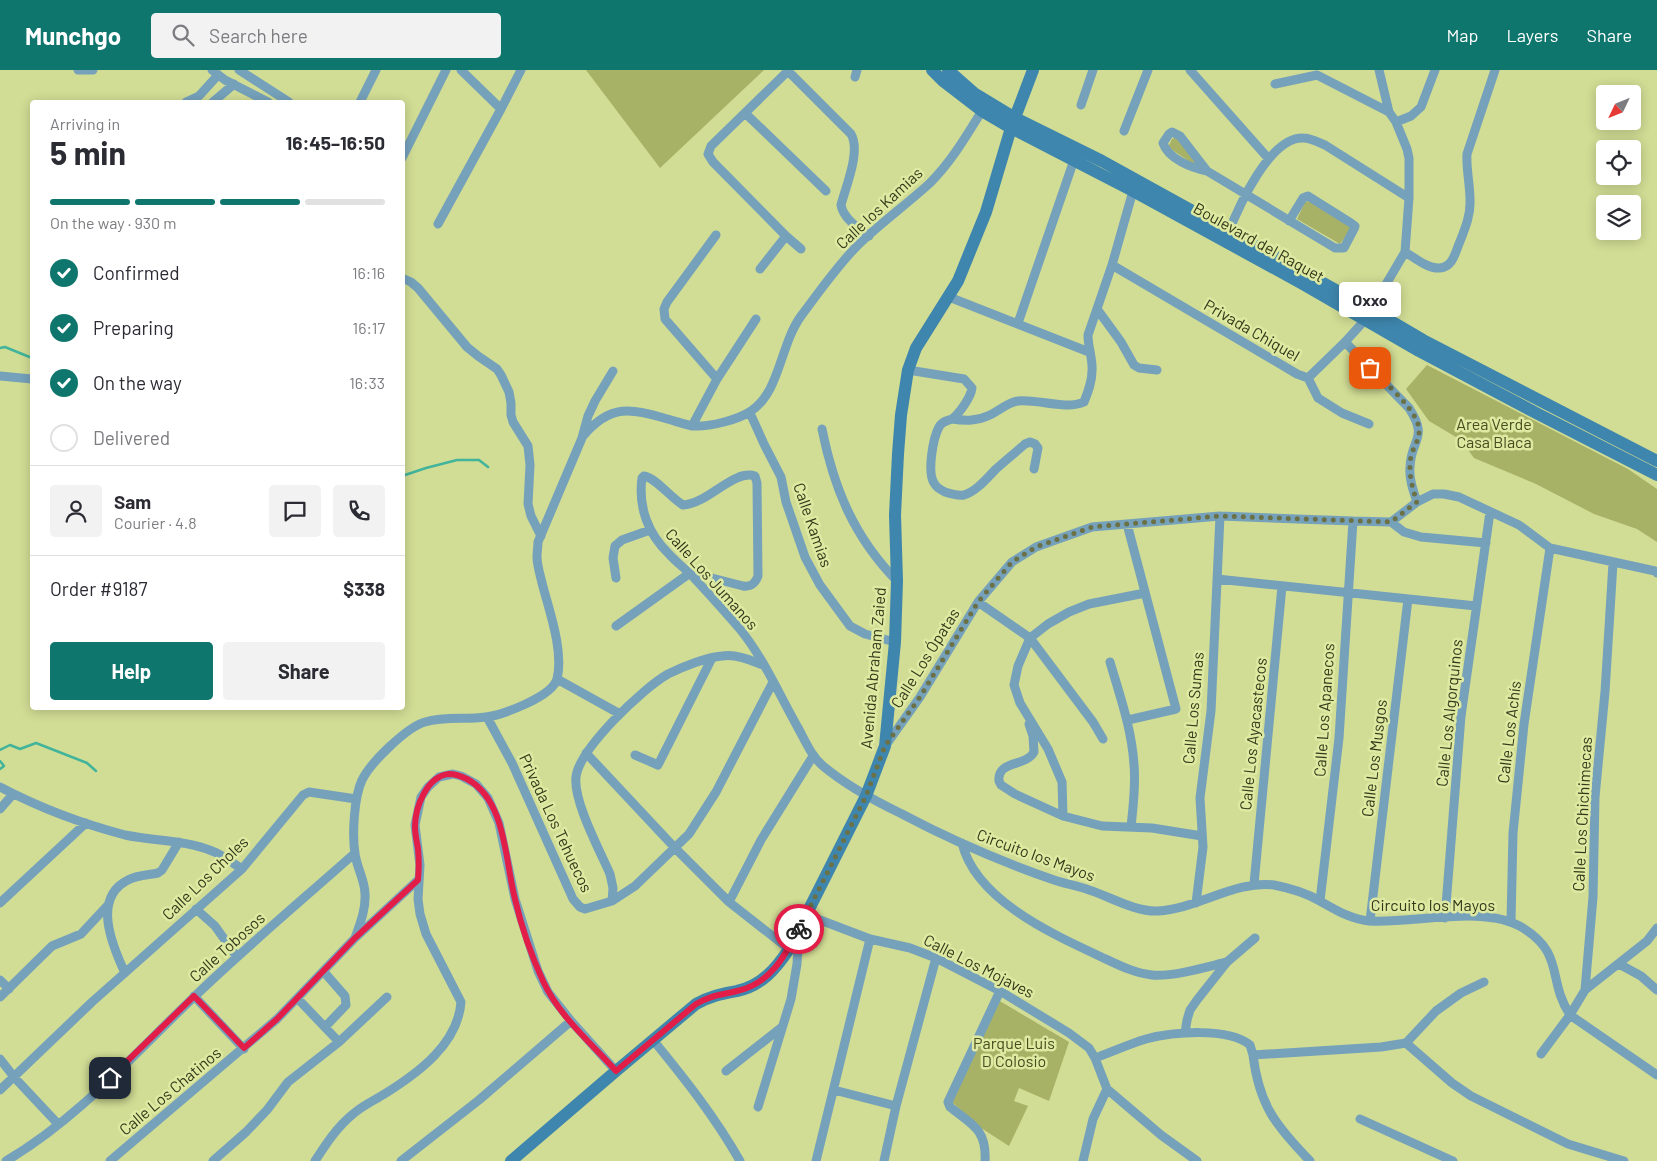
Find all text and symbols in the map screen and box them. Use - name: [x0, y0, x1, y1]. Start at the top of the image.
- search box: [151, 13, 501, 58]
- text: Munchgo: [25, 21, 121, 50]
- icon: search: [169, 21, 197, 49]
- text: Search here: [209, 24, 308, 47]
- text: Map: [1446, 24, 1478, 46]
- text: Layers: [1506, 24, 1559, 46]
- text: Share: [1587, 24, 1632, 46]
- north arrow: [1596, 85, 1641, 130]
- map controls: [1596, 85, 1641, 240]
- text: Arriving in: [50, 114, 120, 133]
- text: 16:45–16:50: [285, 131, 385, 154]
- text: 5 min: [50, 133, 126, 171]
- button: locate: [1596, 140, 1641, 185]
- street label: Calle los Kamias: [831, 163, 926, 253]
- button: layers: [1596, 195, 1641, 240]
- street label: Boulevard del Raquet: [1191, 198, 1328, 285]
- text: On the way · 930 m: [50, 213, 176, 232]
- icon: check: [50, 259, 78, 287]
- text: Confirmed: [93, 261, 180, 284]
- text: 16:16: [352, 263, 385, 282]
- callout: Oxxo: [1339, 283, 1401, 318]
- text: Oxxo: [1352, 290, 1388, 309]
- street label: Privada Chiquel: [1201, 295, 1303, 365]
- icon: check: [50, 314, 78, 342]
- text: Preparing: [93, 316, 174, 339]
- text: 16:17: [353, 318, 385, 337]
- pin: [1349, 347, 1391, 389]
- icon: bag: [1356, 354, 1384, 382]
- icon: check: [50, 369, 78, 397]
- text: On the way: [93, 371, 182, 394]
- text: 16:33: [349, 373, 385, 392]
- park label: Area Verde Casa Blaca: [1456, 414, 1532, 451]
- text: Delivered: [93, 426, 170, 449]
- street label: Calle Kamias: [790, 480, 837, 570]
- button: person: [50, 485, 102, 537]
- button: chat: [269, 485, 321, 537]
- button: phone: [333, 485, 385, 537]
- text: Sam: [114, 490, 151, 513]
- text: Courier · 4.8: [114, 513, 197, 532]
- street label: Calle Los Jumanos: [662, 524, 763, 633]
- text: Order #9187: [50, 577, 147, 600]
- text: $338: [343, 577, 385, 600]
- street label: Avenida Abraham Zaied: [856, 586, 889, 749]
- street label: Calle Los Ópatas: [886, 604, 963, 711]
- street label: Calle Los Algorquinos: [1431, 638, 1466, 788]
- button: Help: [50, 642, 213, 700]
- button: Share: [223, 642, 385, 700]
- street label: Calle Los Apanecos: [1309, 642, 1338, 777]
- street label: Calle Los Sumas: [1178, 651, 1207, 765]
- street label: Calle Los Ayacastecos: [1235, 657, 1270, 811]
- street label: Calle Los Achís: [1493, 680, 1524, 784]
- street label: Calle Los Musgos: [1357, 698, 1390, 818]
- street label: Calle Los Chichimecas: [1568, 736, 1595, 892]
- street label: Privada Los Tehuecos: [516, 750, 597, 895]
- street label: Circuito los Mayos: [974, 824, 1098, 885]
- street label: Calle Los Choles: [158, 832, 252, 923]
- street label: Circuito los Mayos: [1371, 895, 1495, 914]
- courier: [774, 904, 824, 954]
- street label: Calle Tobosos: [185, 908, 268, 985]
- icon: bike: [785, 915, 813, 943]
- street label: Calle Los Mojaves: [921, 930, 1038, 1002]
- park label: Parque Luis D Colosio: [973, 1033, 1055, 1070]
- street label: Calle Los Chatinos: [115, 1043, 224, 1139]
- pin: [89, 1057, 131, 1099]
- icon: home: [96, 1064, 124, 1092]

